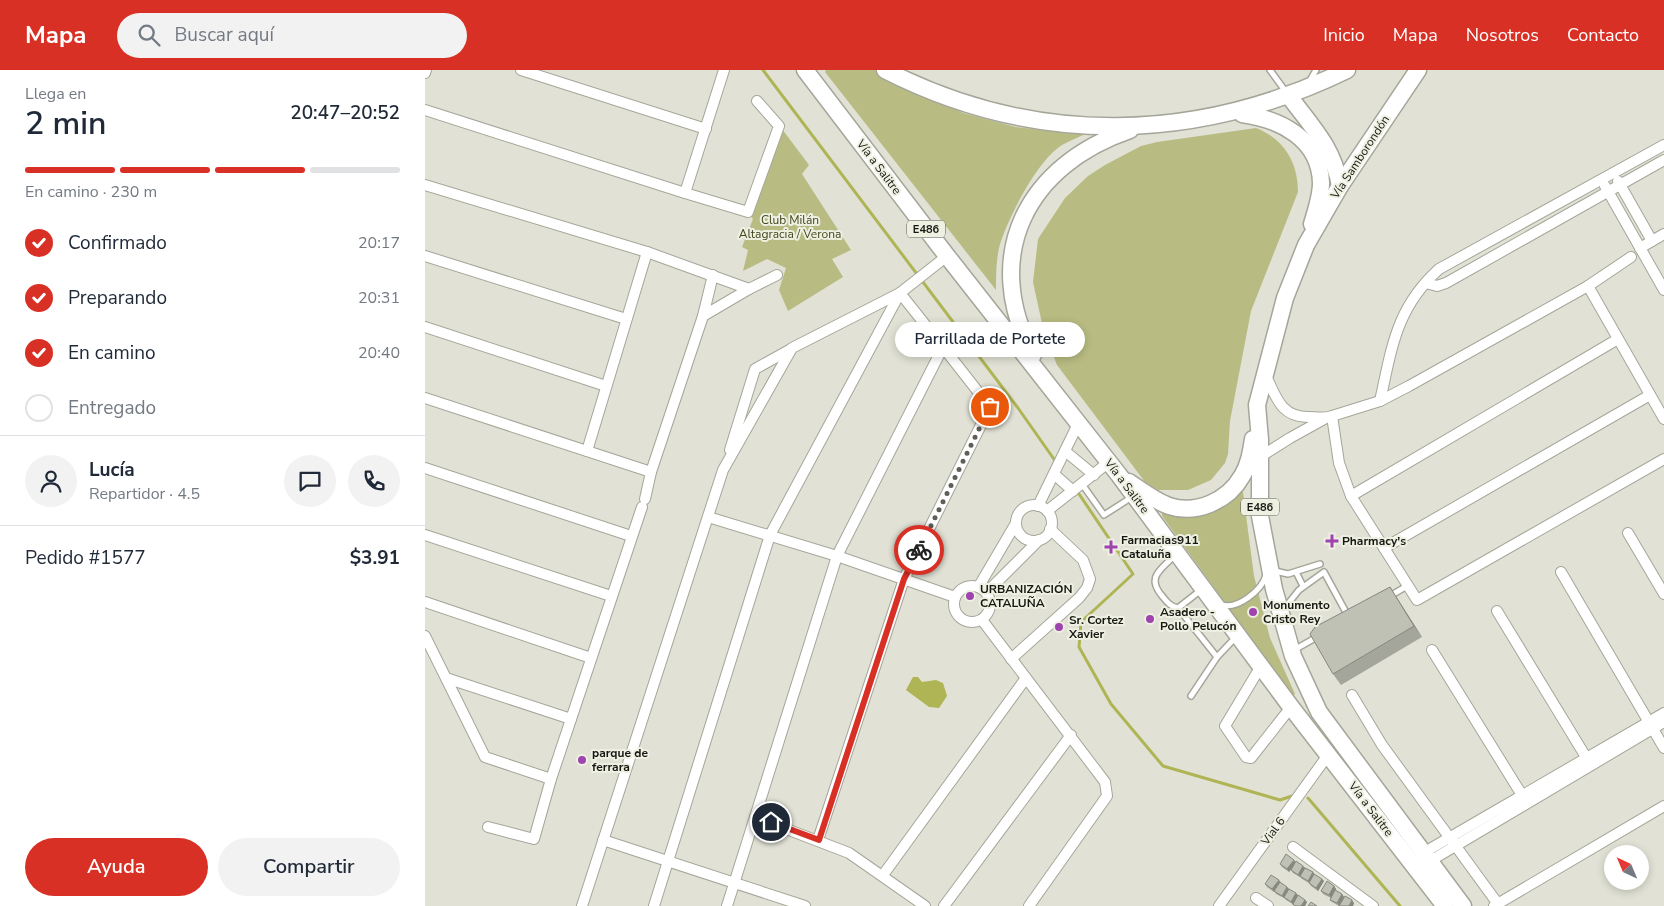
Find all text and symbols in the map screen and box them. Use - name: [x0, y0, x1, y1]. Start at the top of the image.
- search box: [117, 13, 467, 58]
- text: Mapa: [25, 19, 87, 51]
- icon: search: [135, 21, 163, 49]
- text: Buscar aquí: [175, 22, 274, 48]
- text: Inicio: [1323, 23, 1365, 47]
- text: Mapa: [1393, 23, 1438, 47]
- text: Nosotros: [1466, 23, 1539, 47]
- text: Contacto: [1567, 23, 1639, 47]
- text: Llega en: [25, 83, 86, 105]
- text: 20:47–20:52: [290, 100, 400, 126]
- text: 2 min: [25, 102, 107, 145]
- street label: Vía Samborondón: [1327, 112, 1393, 203]
- street label: Vía a Salitre: [853, 135, 905, 198]
- text: En camino · 230 m: [25, 181, 157, 203]
- park label: Club Milán Altagracia / Verona: [739, 212, 841, 242]
- road number: E486: [907, 220, 945, 238]
- icon: check: [25, 229, 53, 257]
- text: Confirmado: [68, 230, 167, 256]
- text: 20:17: [358, 232, 400, 254]
- icon: check: [25, 284, 53, 312]
- text: Preparando: [68, 285, 167, 311]
- text: 20:31: [358, 287, 400, 309]
- callout: Parrillada de Portete: [895, 322, 1085, 357]
- text: Parrillada de Portete: [914, 328, 1066, 350]
- icon: check: [25, 339, 53, 367]
- text: En camino: [68, 340, 156, 366]
- text: 20:40: [358, 342, 400, 364]
- pin: [969, 386, 1011, 428]
- icon: bag: [976, 393, 1004, 421]
- text: Entregado: [68, 395, 156, 421]
- street label: Vía a Salitre: [1101, 454, 1153, 517]
- button: person: [25, 455, 77, 507]
- button: chat: [284, 455, 336, 507]
- button: phone: [348, 455, 400, 507]
- text: Lucía: [89, 457, 135, 483]
- text: Repartidor · 4.5: [89, 483, 200, 505]
- road number: E486: [1241, 498, 1279, 516]
- courier: [894, 525, 944, 575]
- place label: Farmacias911 Cataluña: [1121, 532, 1199, 562]
- place label: Pharmacy's: [1342, 533, 1406, 549]
- marker: Pharmacy's: [1326, 535, 1338, 547]
- icon: bike: [905, 536, 933, 564]
- marker: Farmacias911 Cataluña: [1105, 541, 1117, 553]
- text: Pedido #1577: [25, 545, 146, 571]
- text: $3.91: [350, 545, 400, 571]
- place label: URBANIZACIÓN CATALUÑA: [980, 581, 1072, 611]
- marker: URBANIZACIÓN CATALUÑA: [964, 590, 976, 602]
- place label: Monumento Cristo Rey: [1263, 597, 1330, 627]
- place label: Asadero - Pollo Pelucón: [1160, 604, 1236, 634]
- marker: Monumento Cristo Rey: [1247, 606, 1259, 618]
- place label: Sr. Cortez Xavier: [1068, 612, 1124, 642]
- marker: Asadero - Pollo Pelucón: [1144, 613, 1156, 625]
- marker: Sr. Cortez Xavier: [1053, 621, 1065, 633]
- place label: parque de ferrara: [592, 745, 648, 775]
- marker: parque de ferrara: [576, 754, 588, 766]
- street label: Vía a Salitre: [1345, 777, 1397, 840]
- pin: [750, 801, 792, 843]
- icon: home: [757, 808, 785, 836]
- street label: Vial 6: [1257, 814, 1289, 849]
- button: Ayuda: [25, 838, 208, 896]
- button: Compartir: [218, 838, 400, 896]
- north arrow: [1604, 845, 1649, 890]
- map controls: [1604, 845, 1649, 890]

